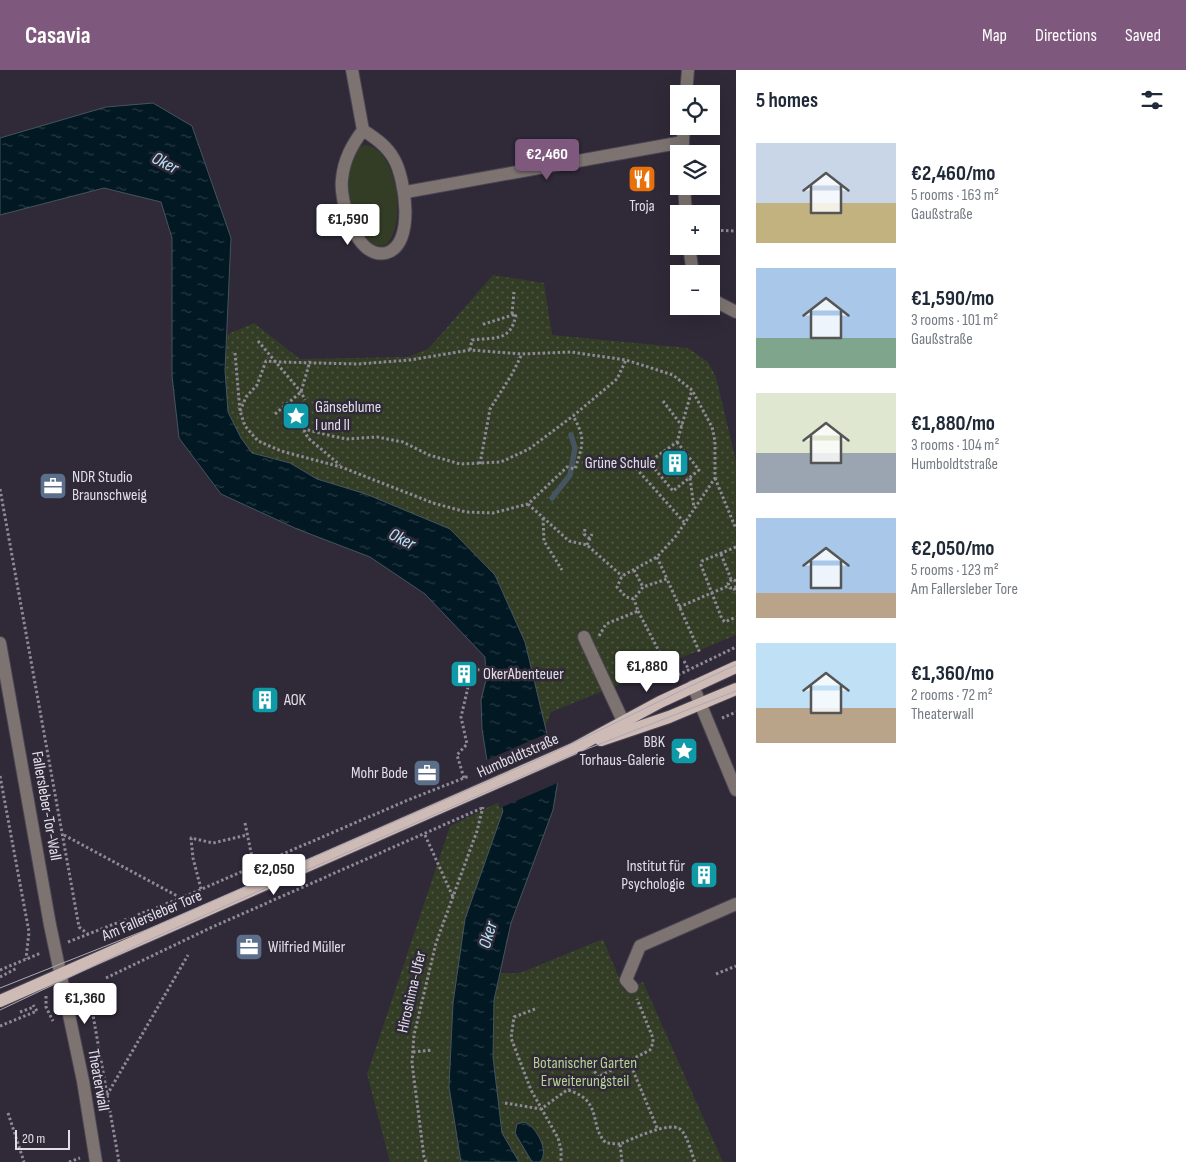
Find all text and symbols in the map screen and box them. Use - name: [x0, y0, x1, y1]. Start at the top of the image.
- text: Casavia: [25, 21, 91, 50]
- text: Map: [982, 25, 1007, 46]
- text: Directions: [1035, 25, 1097, 46]
- text: Saved: [1125, 25, 1161, 46]
- map controls: [670, 85, 720, 315]
- button: locate: [670, 85, 720, 135]
- icon: filters: [1138, 86, 1166, 114]
- text: 5 homes: [756, 88, 818, 113]
- pin: €2,460: [506, 138, 588, 181]
- text: €2,460: [526, 145, 568, 164]
- button: layers: [670, 145, 720, 195]
- water label: Oker: [148, 147, 183, 179]
- text: €2,460/mo: [911, 161, 995, 186]
- icon: home: [796, 163, 856, 223]
- restaurant icon: Troja: [627, 164, 657, 194]
- text: 5 rooms · 163 m²: [911, 186, 999, 205]
- place label: Troja: [629, 197, 655, 216]
- pin: €1,590: [307, 204, 389, 246]
- button: +: [670, 205, 720, 255]
- text: Gaußstraße: [911, 205, 973, 224]
- text: €1,590: [327, 210, 369, 229]
- button: −: [670, 265, 720, 315]
- text: €1,590/mo: [911, 286, 994, 311]
- icon: home: [796, 288, 856, 348]
- text: 3 rooms · 101 m²: [911, 311, 998, 330]
- text: Gaußstraße: [911, 330, 973, 349]
- place label: Gänseblume I und II: [315, 398, 381, 435]
- place icon: Gänseblume I und II: [281, 401, 311, 431]
- text: €1,880/mo: [911, 411, 995, 436]
- icon: home: [796, 413, 856, 473]
- text: 3 rooms · 104 m²: [911, 436, 999, 455]
- building icon: Grüne Schule: [660, 448, 690, 478]
- place label: Grüne Schule: [585, 454, 656, 473]
- text: Humboldtstraße: [911, 455, 998, 474]
- place label: NDR Studio Braunschweig: [72, 468, 147, 505]
- office icon: NDR Studio Braunschweig: [38, 471, 68, 501]
- water label: Oker: [385, 523, 420, 555]
- text: €2,050/mo: [911, 536, 995, 561]
- icon: home: [796, 538, 856, 598]
- text: 5 rooms · 123 m²: [911, 561, 999, 580]
- text: Am Fallersleber Tore: [911, 580, 1018, 599]
- pin: €1,880: [606, 650, 688, 693]
- text: €1,880: [626, 657, 668, 676]
- building icon: OkerAbenteuer: [449, 659, 479, 689]
- text: €1,360/mo: [911, 661, 994, 686]
- icon: home: [796, 663, 856, 723]
- place label: OkerAbenteuer: [483, 665, 564, 684]
- building icon: AOK: [250, 685, 280, 715]
- text: 2 rooms · 72 m²: [911, 686, 993, 705]
- place label: AOK: [283, 691, 307, 710]
- text: Theaterwall: [911, 705, 974, 724]
- street label: Humboldtstraße: [474, 730, 562, 782]
- place label: BBK Torhaus-Galerie: [580, 733, 666, 770]
- place icon: BBK Torhaus-Galerie: [669, 736, 699, 766]
- street label: Fallersleber-Tor-Wall: [27, 750, 65, 862]
- office icon: Mohr Bode: [412, 758, 442, 788]
- place label: Mohr Bode: [351, 764, 408, 783]
- pin: €2,050: [233, 854, 315, 896]
- place label: Institut für Psychologie: [621, 857, 685, 894]
- text: €2,050: [253, 860, 295, 879]
- building icon: Institut für Psychologie: [689, 860, 719, 890]
- street label: Am Fallersleber Tore: [98, 886, 205, 946]
- water label: Oker: [474, 918, 502, 951]
- office icon: Wilfried Müller: [234, 932, 264, 962]
- place label: Wilfried Müller: [268, 938, 346, 957]
- street label: Hiroshima-Ufer: [393, 949, 431, 1035]
- pin: €1,360: [44, 982, 126, 1025]
- text: €1,360: [65, 989, 105, 1008]
- street label: Theaterwall: [83, 1047, 113, 1113]
- park label: Botanischer Garten Erweiterungsteil: [533, 1054, 637, 1091]
- scale bar: [15, 1127, 70, 1150]
- text: 20 m: [22, 1130, 45, 1147]

